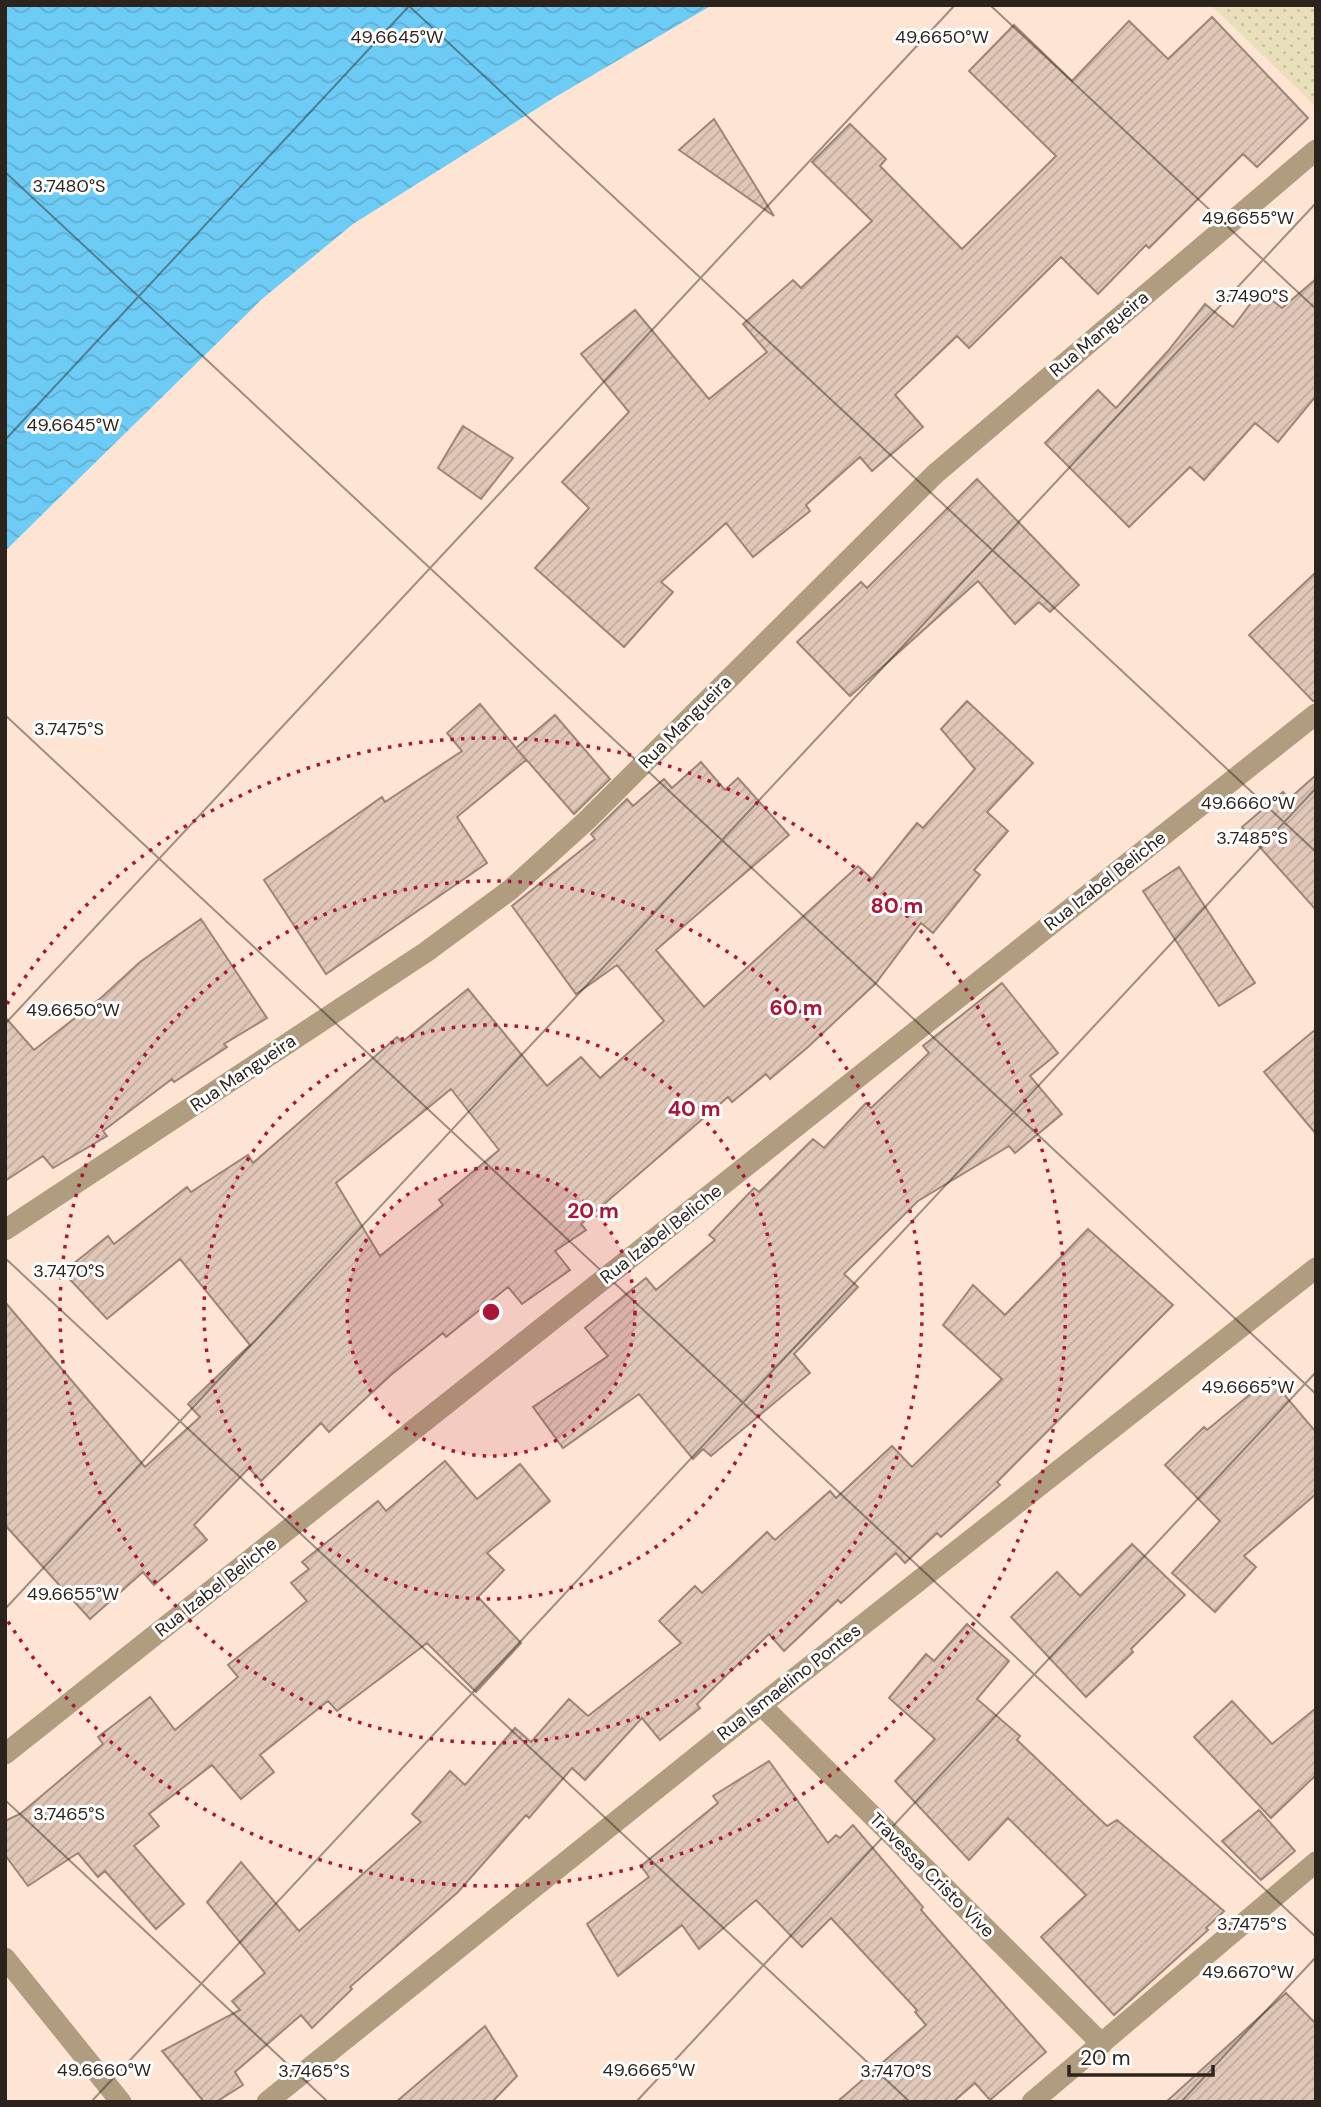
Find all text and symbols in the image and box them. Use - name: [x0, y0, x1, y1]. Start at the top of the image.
- text: 49.6645°W: [351, 25, 443, 49]
- text: 49.6650°W: [895, 25, 989, 49]
- text: 3.7480°S: [32, 174, 106, 198]
- text: 49.6655°W: [1202, 206, 1294, 230]
- text: 3.7490°S: [1215, 284, 1289, 308]
- street label: Rua Mangueira: [1044, 286, 1154, 382]
- text: 49.6645°W: [27, 413, 119, 437]
- street label: Rua Mangueira: [633, 670, 737, 774]
- text: 3.7475°S: [34, 717, 104, 741]
- text: 49.6660°W: [1201, 791, 1295, 815]
- street label: Rua Izabel Beliche: [1039, 826, 1171, 936]
- text: 3.7485°S: [1216, 826, 1288, 850]
- text: 80 m: [871, 892, 923, 920]
- text: 60 m: [770, 994, 822, 1022]
- text: 49.6650°W: [26, 998, 120, 1022]
- street label: Rua Mangueira: [186, 1029, 300, 1117]
- text: 40 m: [667, 1095, 721, 1123]
- street label: Rua Izabel Beliche: [595, 1179, 727, 1289]
- text: 20 m: [567, 1197, 619, 1225]
- text: 3.7470°S: [33, 1259, 105, 1283]
- centre of rings: [479, 1300, 503, 1324]
- text: 49.6665°W: [1202, 1375, 1294, 1399]
- street label: Rua Izabel Beliche: [150, 1532, 282, 1642]
- text: 49.6655°W: [27, 1582, 119, 1606]
- street label: Rua Ismaelino Pontes: [712, 1618, 866, 1746]
- text: 3.7465°S: [33, 1802, 105, 1826]
- street label: Travessa Cristo Vive: [864, 1807, 1000, 1943]
- text: 3.7475°S: [1217, 1912, 1287, 1936]
- text: 49.6670°W: [1202, 1960, 1294, 1984]
- scale bar: [1069, 2034, 1212, 2078]
- text: 20 m: [1080, 2044, 1131, 2072]
- text: 49.6660°W: [57, 2058, 151, 2082]
- text: 49.6665°W: [603, 2058, 695, 2082]
- text: 3.7465°S: [278, 2059, 350, 2083]
- text: 3.7470°S: [860, 2059, 932, 2083]

